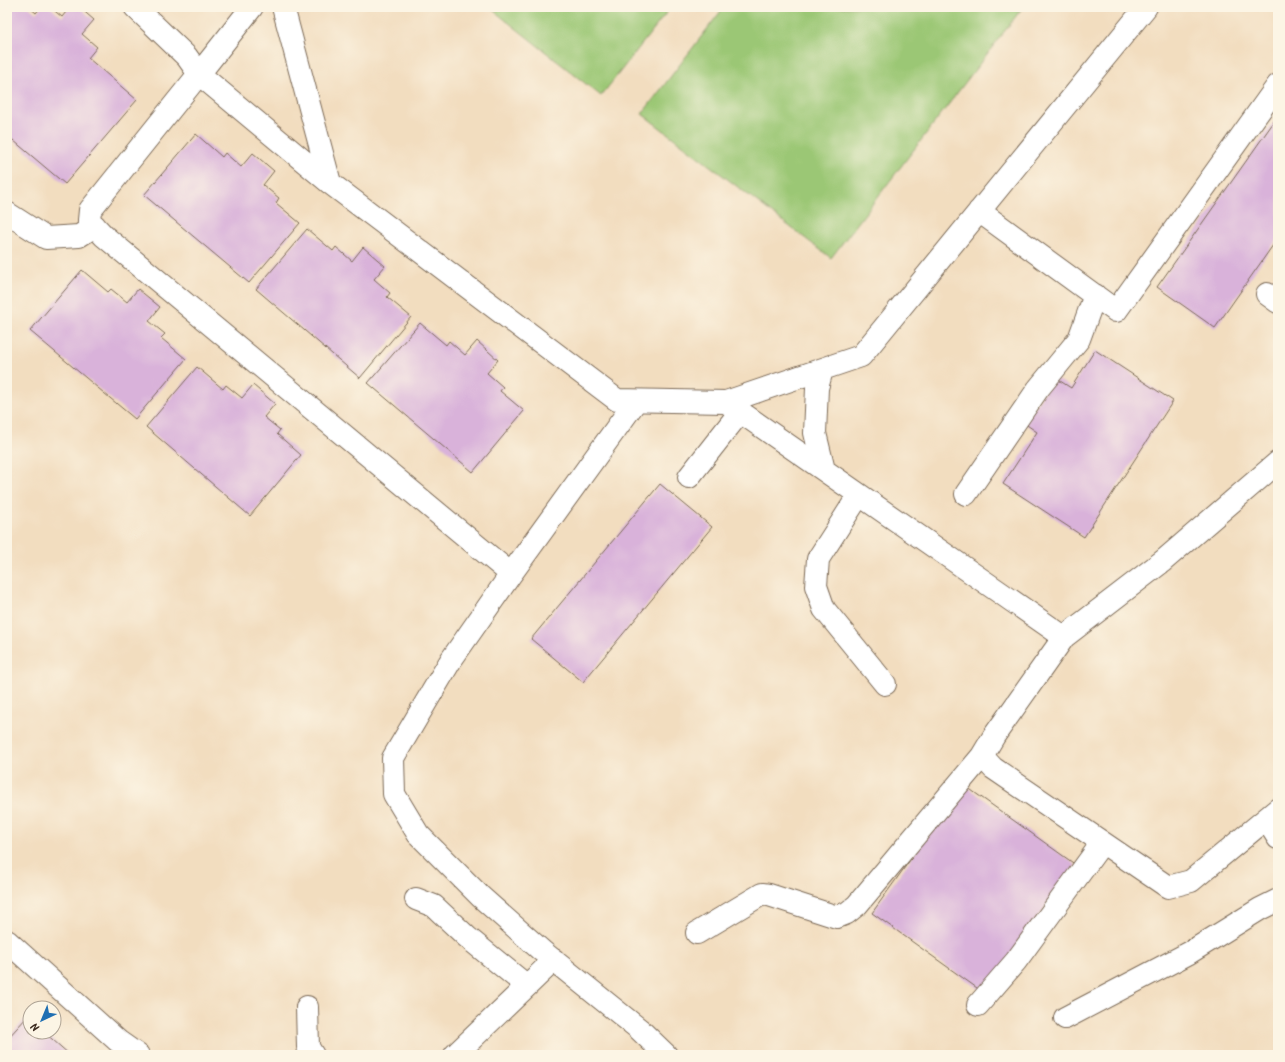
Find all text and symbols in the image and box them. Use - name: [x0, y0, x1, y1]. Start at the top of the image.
- north arrow: [22, 1000, 62, 1040]
- text: N: [27, 1018, 45, 1035]

